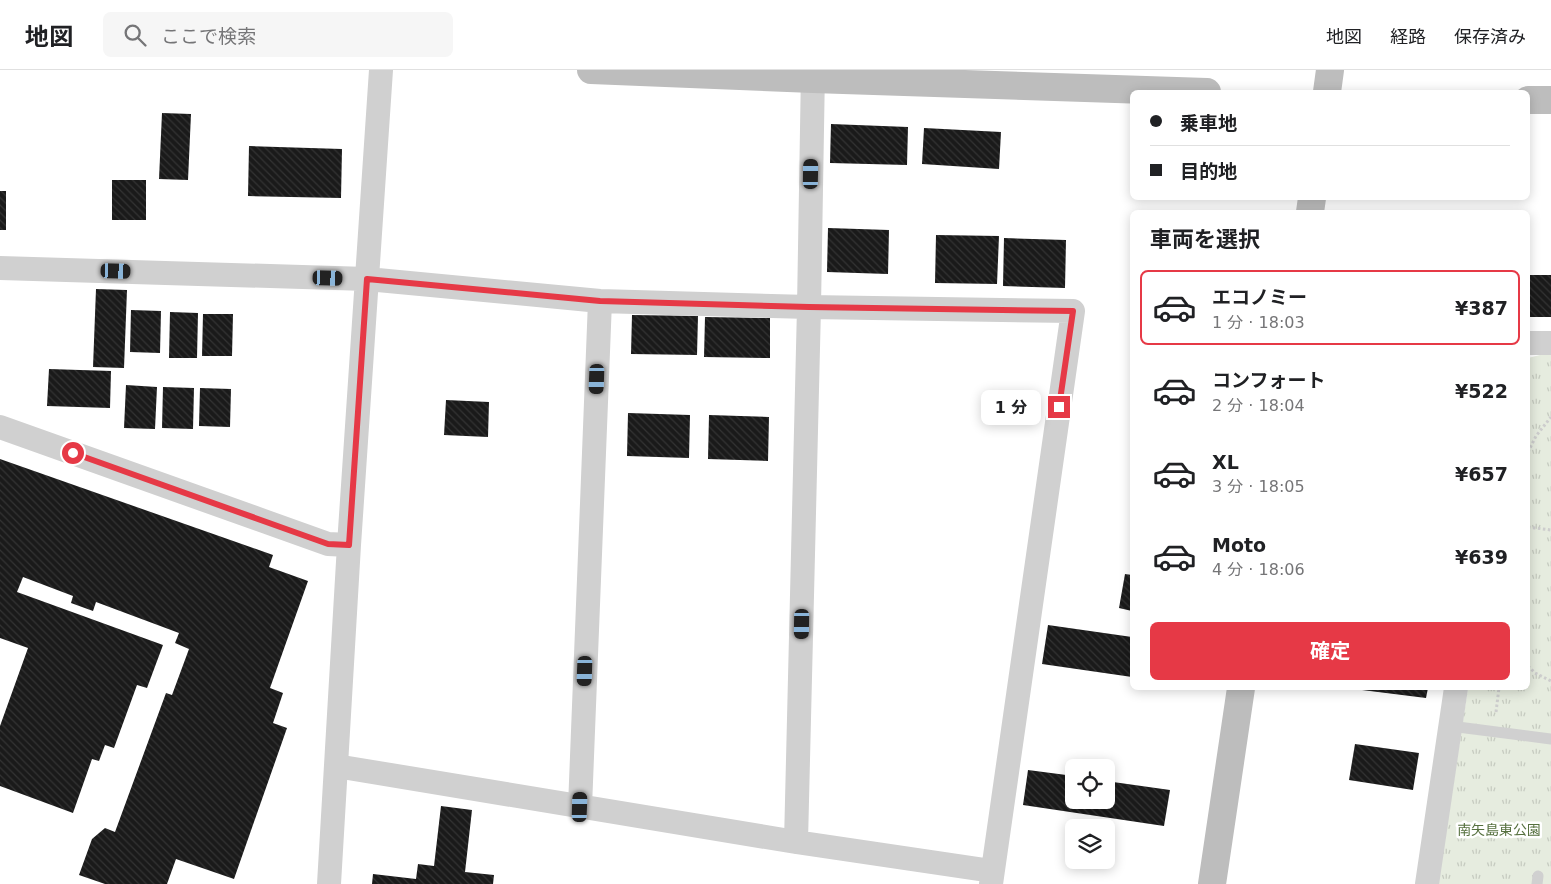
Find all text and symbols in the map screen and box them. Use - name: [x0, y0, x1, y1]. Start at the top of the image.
- search box: [103, 12, 453, 57]
- icon: search: [121, 21, 149, 49]
- text: 地図: [25, 23, 73, 51]
- text: ここで検索: [161, 25, 256, 47]
- text: 地図: [1326, 26, 1362, 47]
- text: 経路: [1390, 26, 1426, 47]
- text: 保存済み: [1454, 26, 1526, 47]
- text: 乗車地: [1180, 112, 1237, 134]
- car: [803, 159, 818, 189]
- text: 目的地: [1180, 160, 1237, 182]
- text: 車両を選択: [1150, 227, 1260, 252]
- car: [100, 263, 131, 279]
- car: [312, 270, 343, 286]
- icon: car: [1152, 285, 1197, 330]
- text: エコノミー: [1212, 286, 1307, 308]
- text: ¥387: [1455, 297, 1508, 319]
- text: 1 分 · 18:03: [1212, 313, 1305, 332]
- car: [588, 364, 605, 394]
- icon: car: [1152, 368, 1197, 413]
- text: コンフォート: [1212, 369, 1325, 391]
- text: ¥522: [1455, 380, 1508, 402]
- callout: 1 分: [982, 390, 1042, 424]
- route end: [1048, 396, 1070, 418]
- text: 2 分 · 18:04: [1212, 396, 1305, 415]
- text: 1 分: [995, 398, 1027, 417]
- route start: [62, 442, 84, 464]
- icon: car: [1152, 451, 1197, 496]
- text: XL: [1212, 451, 1239, 473]
- text: ¥657: [1455, 463, 1508, 485]
- text: 3 分 · 18:05: [1212, 477, 1305, 496]
- icon: car: [1152, 534, 1197, 579]
- text: Moto: [1212, 534, 1266, 556]
- text: ¥639: [1455, 546, 1508, 568]
- text: 4 分 · 18:06: [1212, 560, 1305, 579]
- car: [794, 609, 809, 639]
- button: 確定: [1150, 622, 1510, 680]
- car: [576, 656, 593, 686]
- map controls: [1065, 759, 1115, 869]
- button: locate: [1065, 759, 1115, 809]
- car: [571, 792, 588, 822]
- button: layers: [1065, 819, 1115, 869]
- park label: 南矢島東公園: [1457, 822, 1541, 838]

